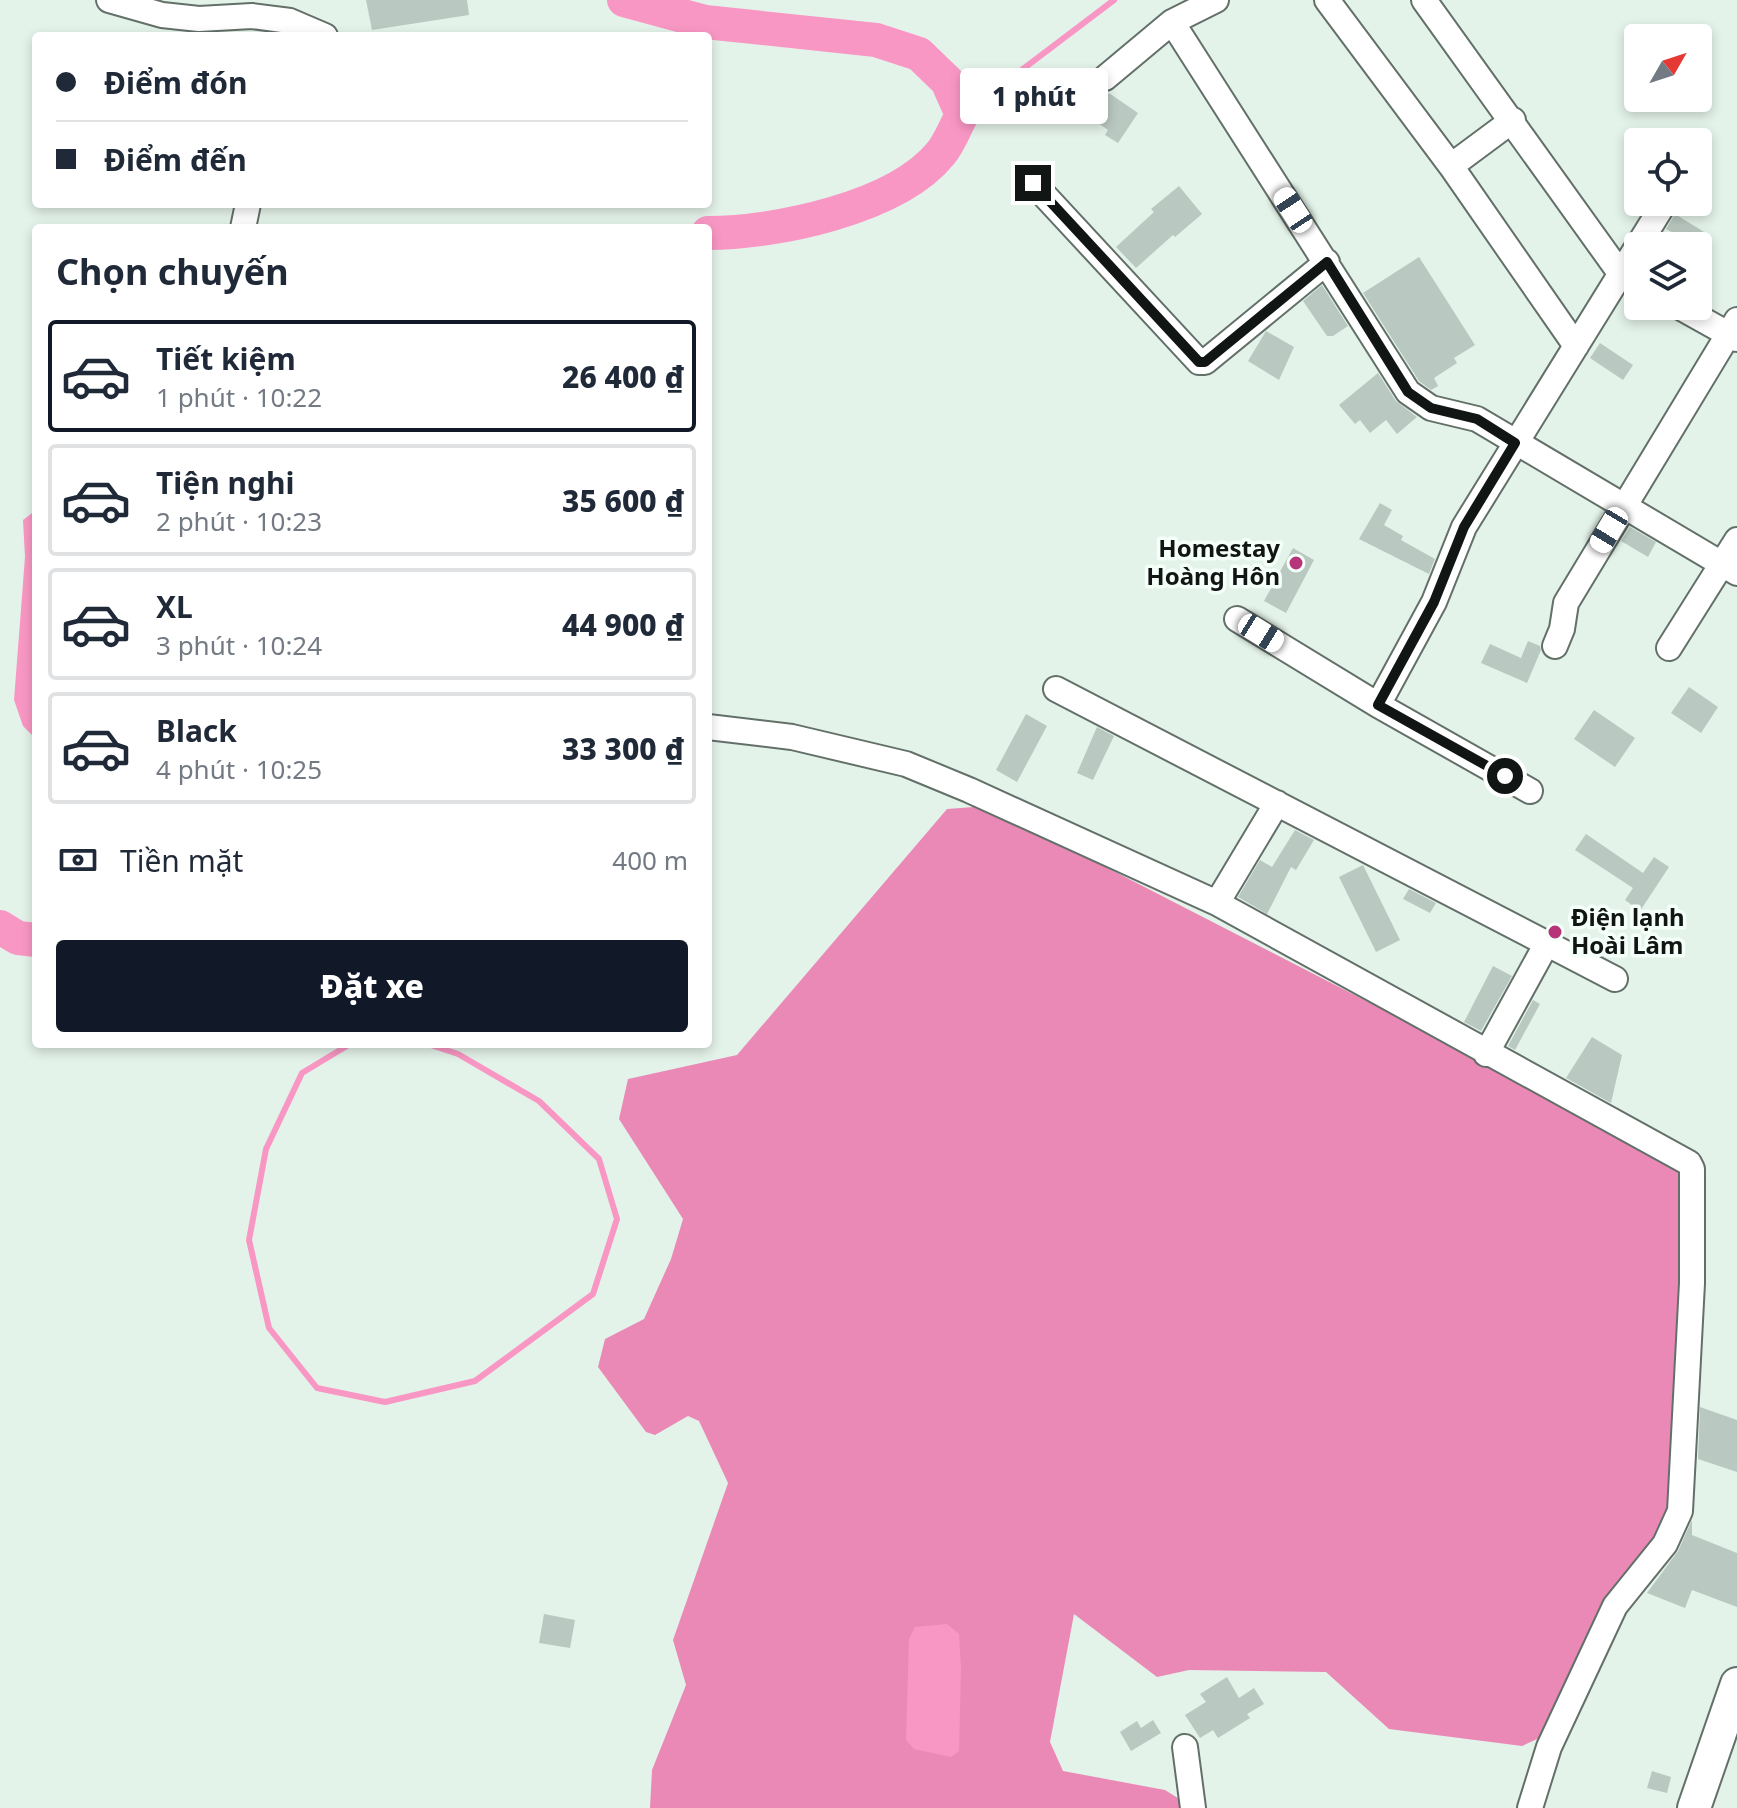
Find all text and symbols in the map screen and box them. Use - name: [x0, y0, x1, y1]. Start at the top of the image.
- north arrow: [1624, 24, 1712, 112]
- map controls: [1624, 24, 1712, 320]
- text: Điểm đón: [104, 62, 248, 103]
- callout: 1 phút: [959, 67, 1107, 123]
- text: 1 phút: [992, 78, 1076, 114]
- button: locate: [1624, 128, 1712, 216]
- text: Điểm đến: [104, 139, 247, 180]
- route end: [1015, 165, 1051, 201]
- car: [1270, 183, 1316, 237]
- button: layers: [1624, 232, 1712, 320]
- text: Chọn chuyến: [56, 247, 289, 296]
- text: Tiết kiệm: [156, 338, 296, 379]
- icon: car: [60, 340, 132, 412]
- text: 26 400 ₫: [562, 356, 684, 397]
- text: 1 phút · 10:22: [156, 379, 322, 415]
- text: Tiện nghi: [156, 462, 294, 503]
- icon: car: [60, 464, 132, 536]
- text: 35 600 ₫: [562, 480, 684, 521]
- text: 2 phút · 10:23: [156, 503, 322, 539]
- car: [1586, 503, 1632, 557]
- place label: Homestay Hoàng Hôn: [1146, 531, 1280, 592]
- marker: Homestay Hoàng Hôn: [1287, 554, 1305, 572]
- text: XL: [156, 586, 193, 627]
- icon: car: [60, 588, 132, 660]
- text: 44 900 ₫: [562, 604, 684, 645]
- car: [1234, 610, 1288, 656]
- text: 3 phút · 10:24: [156, 627, 322, 663]
- text: Black: [156, 710, 237, 751]
- icon: car: [60, 712, 132, 784]
- text: 33 300 ₫: [562, 728, 684, 769]
- text: 4 phút · 10:25: [156, 751, 322, 787]
- route start: [1487, 758, 1523, 794]
- icon: cash: [56, 838, 100, 882]
- text: Tiền mặt: [120, 840, 243, 881]
- text: 400 m: [612, 842, 688, 878]
- place label: Điện lạnh Hoài Lâm: [1571, 900, 1685, 961]
- marker: Điện lạnh Hoài Lâm: [1546, 923, 1564, 941]
- button: Đặt xe: [56, 940, 688, 1032]

